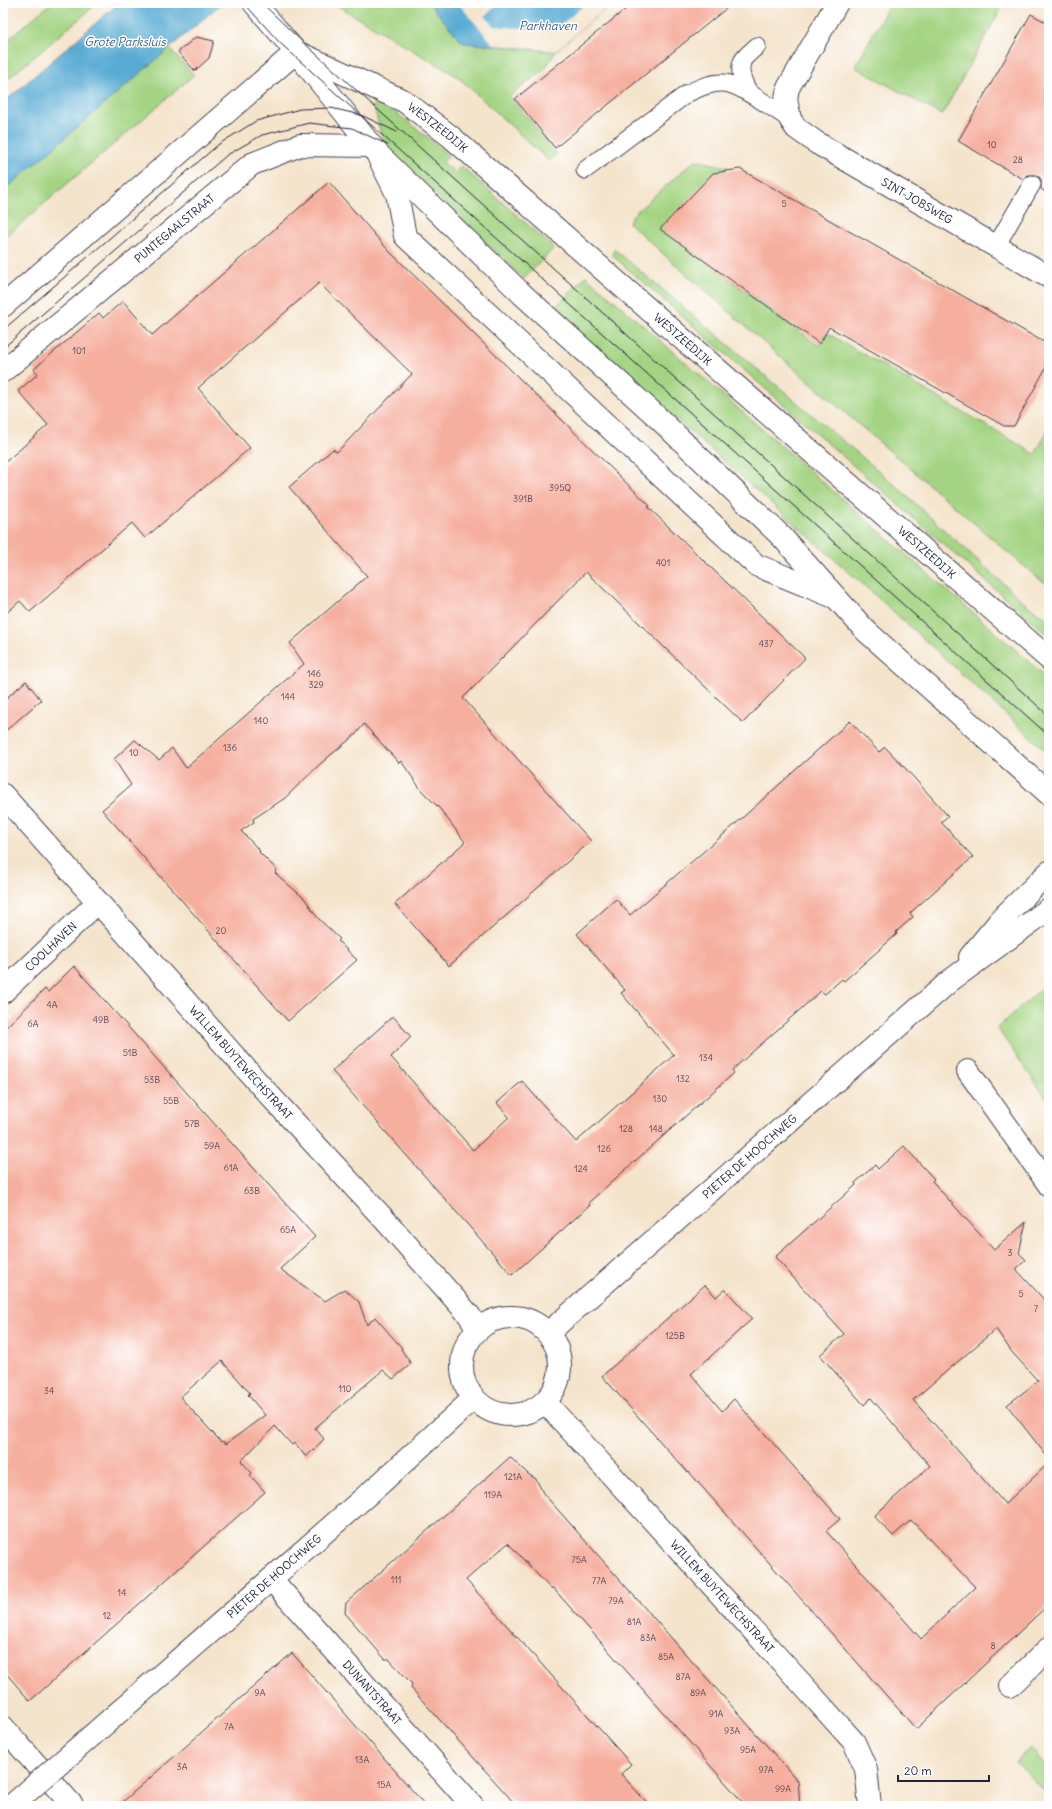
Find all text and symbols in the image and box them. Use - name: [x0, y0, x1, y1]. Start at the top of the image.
- water label: Parkhaven: [519, 18, 578, 33]
- water label: Grote Parksluis: [84, 34, 167, 49]
- street label: WESTZEEDIJK: [405, 99, 471, 155]
- house number: 10: [987, 139, 997, 150]
- house number: 28: [1013, 154, 1023, 165]
- street label: SINT-JOBSWEG: [879, 175, 955, 227]
- street label: PUNTEGAALSTRAAT: [131, 191, 218, 266]
- house number: 5: [781, 198, 787, 209]
- street label: WESTZEEDIJK: [651, 310, 715, 368]
- house number: 101: [72, 345, 86, 356]
- house number: 395Q: [549, 482, 571, 493]
- house number: 391B: [513, 493, 533, 504]
- street label: WESTZEEDIJK: [895, 523, 959, 582]
- house number: 401: [656, 557, 670, 568]
- house number: 437: [759, 638, 774, 649]
- house number: 146: [307, 668, 321, 679]
- house number: 329: [308, 679, 324, 690]
- house number: 144: [281, 691, 295, 702]
- house number: 140: [254, 715, 268, 726]
- house number: 136: [223, 742, 237, 753]
- house number: 10: [129, 747, 139, 758]
- street label: COOLHAVEN: [22, 919, 80, 974]
- house number: 20: [216, 925, 227, 936]
- house number: 4A: [47, 999, 58, 1010]
- street label: WILLEM BUYTEWECHSTRAAT: [186, 1003, 295, 1122]
- house number: 49B: [93, 1014, 109, 1025]
- house number: 6A: [28, 1018, 39, 1029]
- house number: 51B: [123, 1047, 137, 1058]
- house number: 134: [699, 1052, 713, 1063]
- house number: 132: [676, 1073, 690, 1084]
- house number: 53B: [144, 1074, 160, 1085]
- house number: 130: [653, 1093, 667, 1104]
- house number: 55B: [163, 1095, 179, 1106]
- street label: PIETER DE HOOCHWEG: [700, 1111, 800, 1201]
- house number: 57B: [184, 1118, 200, 1129]
- house number: 128: [619, 1123, 633, 1134]
- house number: 148: [649, 1123, 663, 1134]
- house number: 59A: [204, 1140, 220, 1151]
- house number: 126: [597, 1143, 611, 1154]
- house number: 61A: [224, 1162, 238, 1173]
- house number: 124: [574, 1163, 588, 1174]
- house number: 63B: [244, 1185, 260, 1196]
- house number: 65A: [280, 1224, 296, 1235]
- house number: 3: [1007, 1247, 1013, 1258]
- house number: 5: [1018, 1288, 1024, 1299]
- house number: 7: [1034, 1303, 1039, 1314]
- house number: 125B: [665, 1330, 685, 1341]
- house number: 110: [338, 1383, 352, 1394]
- house number: 34: [44, 1385, 54, 1396]
- house number: 121A: [504, 1471, 522, 1482]
- house number: 119A: [484, 1489, 502, 1500]
- street label: PIETER DE HOOCHWEG: [224, 1531, 324, 1621]
- street label: WILLEM BUYTEWECHSTRAAT: [667, 1537, 777, 1656]
- house number: 75A: [571, 1554, 587, 1565]
- house number: 111: [391, 1574, 401, 1585]
- house number: 77A: [592, 1575, 606, 1586]
- house number: 14: [118, 1587, 126, 1598]
- house number: 79A: [608, 1595, 624, 1606]
- house number: 12: [103, 1610, 111, 1621]
- house number: 81A: [627, 1616, 641, 1627]
- house number: 83A: [640, 1632, 656, 1643]
- house number: 8: [990, 1640, 996, 1651]
- house number: 85A: [658, 1651, 674, 1662]
- street label: DUNANTSTRAAT: [340, 1657, 405, 1728]
- house number: 87A: [675, 1671, 691, 1682]
- house number: 9A: [255, 1687, 266, 1698]
- house number: 89A: [690, 1687, 706, 1698]
- house number: 91A: [709, 1708, 723, 1719]
- house number: 7A: [224, 1721, 234, 1732]
- house number: 93A: [724, 1725, 740, 1736]
- house number: 95A: [740, 1744, 756, 1755]
- house number: 13A: [355, 1754, 369, 1765]
- scale bar: [898, 1757, 989, 1783]
- house number: 3A: [177, 1761, 188, 1772]
- text: 20 m: [904, 1763, 932, 1778]
- house number: 97A: [758, 1764, 774, 1775]
- house number: 15A: [377, 1779, 391, 1790]
- house number: 99A: [775, 1783, 791, 1794]

